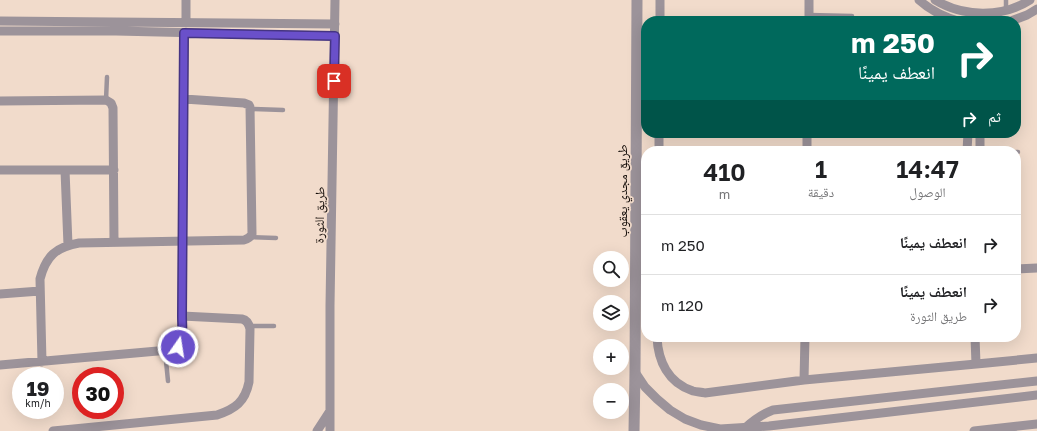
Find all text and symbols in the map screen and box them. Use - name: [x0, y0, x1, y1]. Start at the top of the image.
- text: 250 m: [851, 26, 935, 59]
- icon: right: [949, 32, 1001, 84]
- text: انعطف يمينًا: [858, 61, 935, 83]
- pin: [317, 64, 351, 98]
- icon: arrive: [323, 70, 345, 92]
- text: ثم: [988, 107, 1001, 125]
- icon: right: [958, 108, 980, 130]
- street label: طريق مجدي يعقوب: [614, 145, 633, 237]
- text: 1: [815, 154, 827, 183]
- text: 14:47: [896, 154, 959, 183]
- text: 410: [703, 157, 746, 186]
- text: دقيقة: [808, 184, 834, 200]
- text: الوصول: [910, 184, 946, 200]
- street label: طريق الثورة: [311, 186, 328, 244]
- text: m: [719, 186, 730, 202]
- text: انعطف يمينًا: [900, 233, 967, 251]
- icon: right: [979, 234, 1001, 256]
- text: 250 m: [661, 236, 705, 254]
- map controls: [593, 251, 629, 419]
- button: search: [593, 251, 629, 287]
- text: انعطف يمينًا: [900, 282, 967, 300]
- icon: right: [979, 294, 1001, 316]
- button: layers: [593, 295, 629, 331]
- text: 120 m: [661, 296, 703, 314]
- text: طريق الثورة: [910, 308, 967, 324]
- position arrow: [157, 326, 199, 368]
- button: +: [593, 339, 629, 375]
- speed limit sign: 30: [72, 367, 124, 419]
- text: 19: [26, 376, 49, 400]
- button: −: [593, 383, 629, 419]
- text: km/h: [25, 397, 51, 409]

